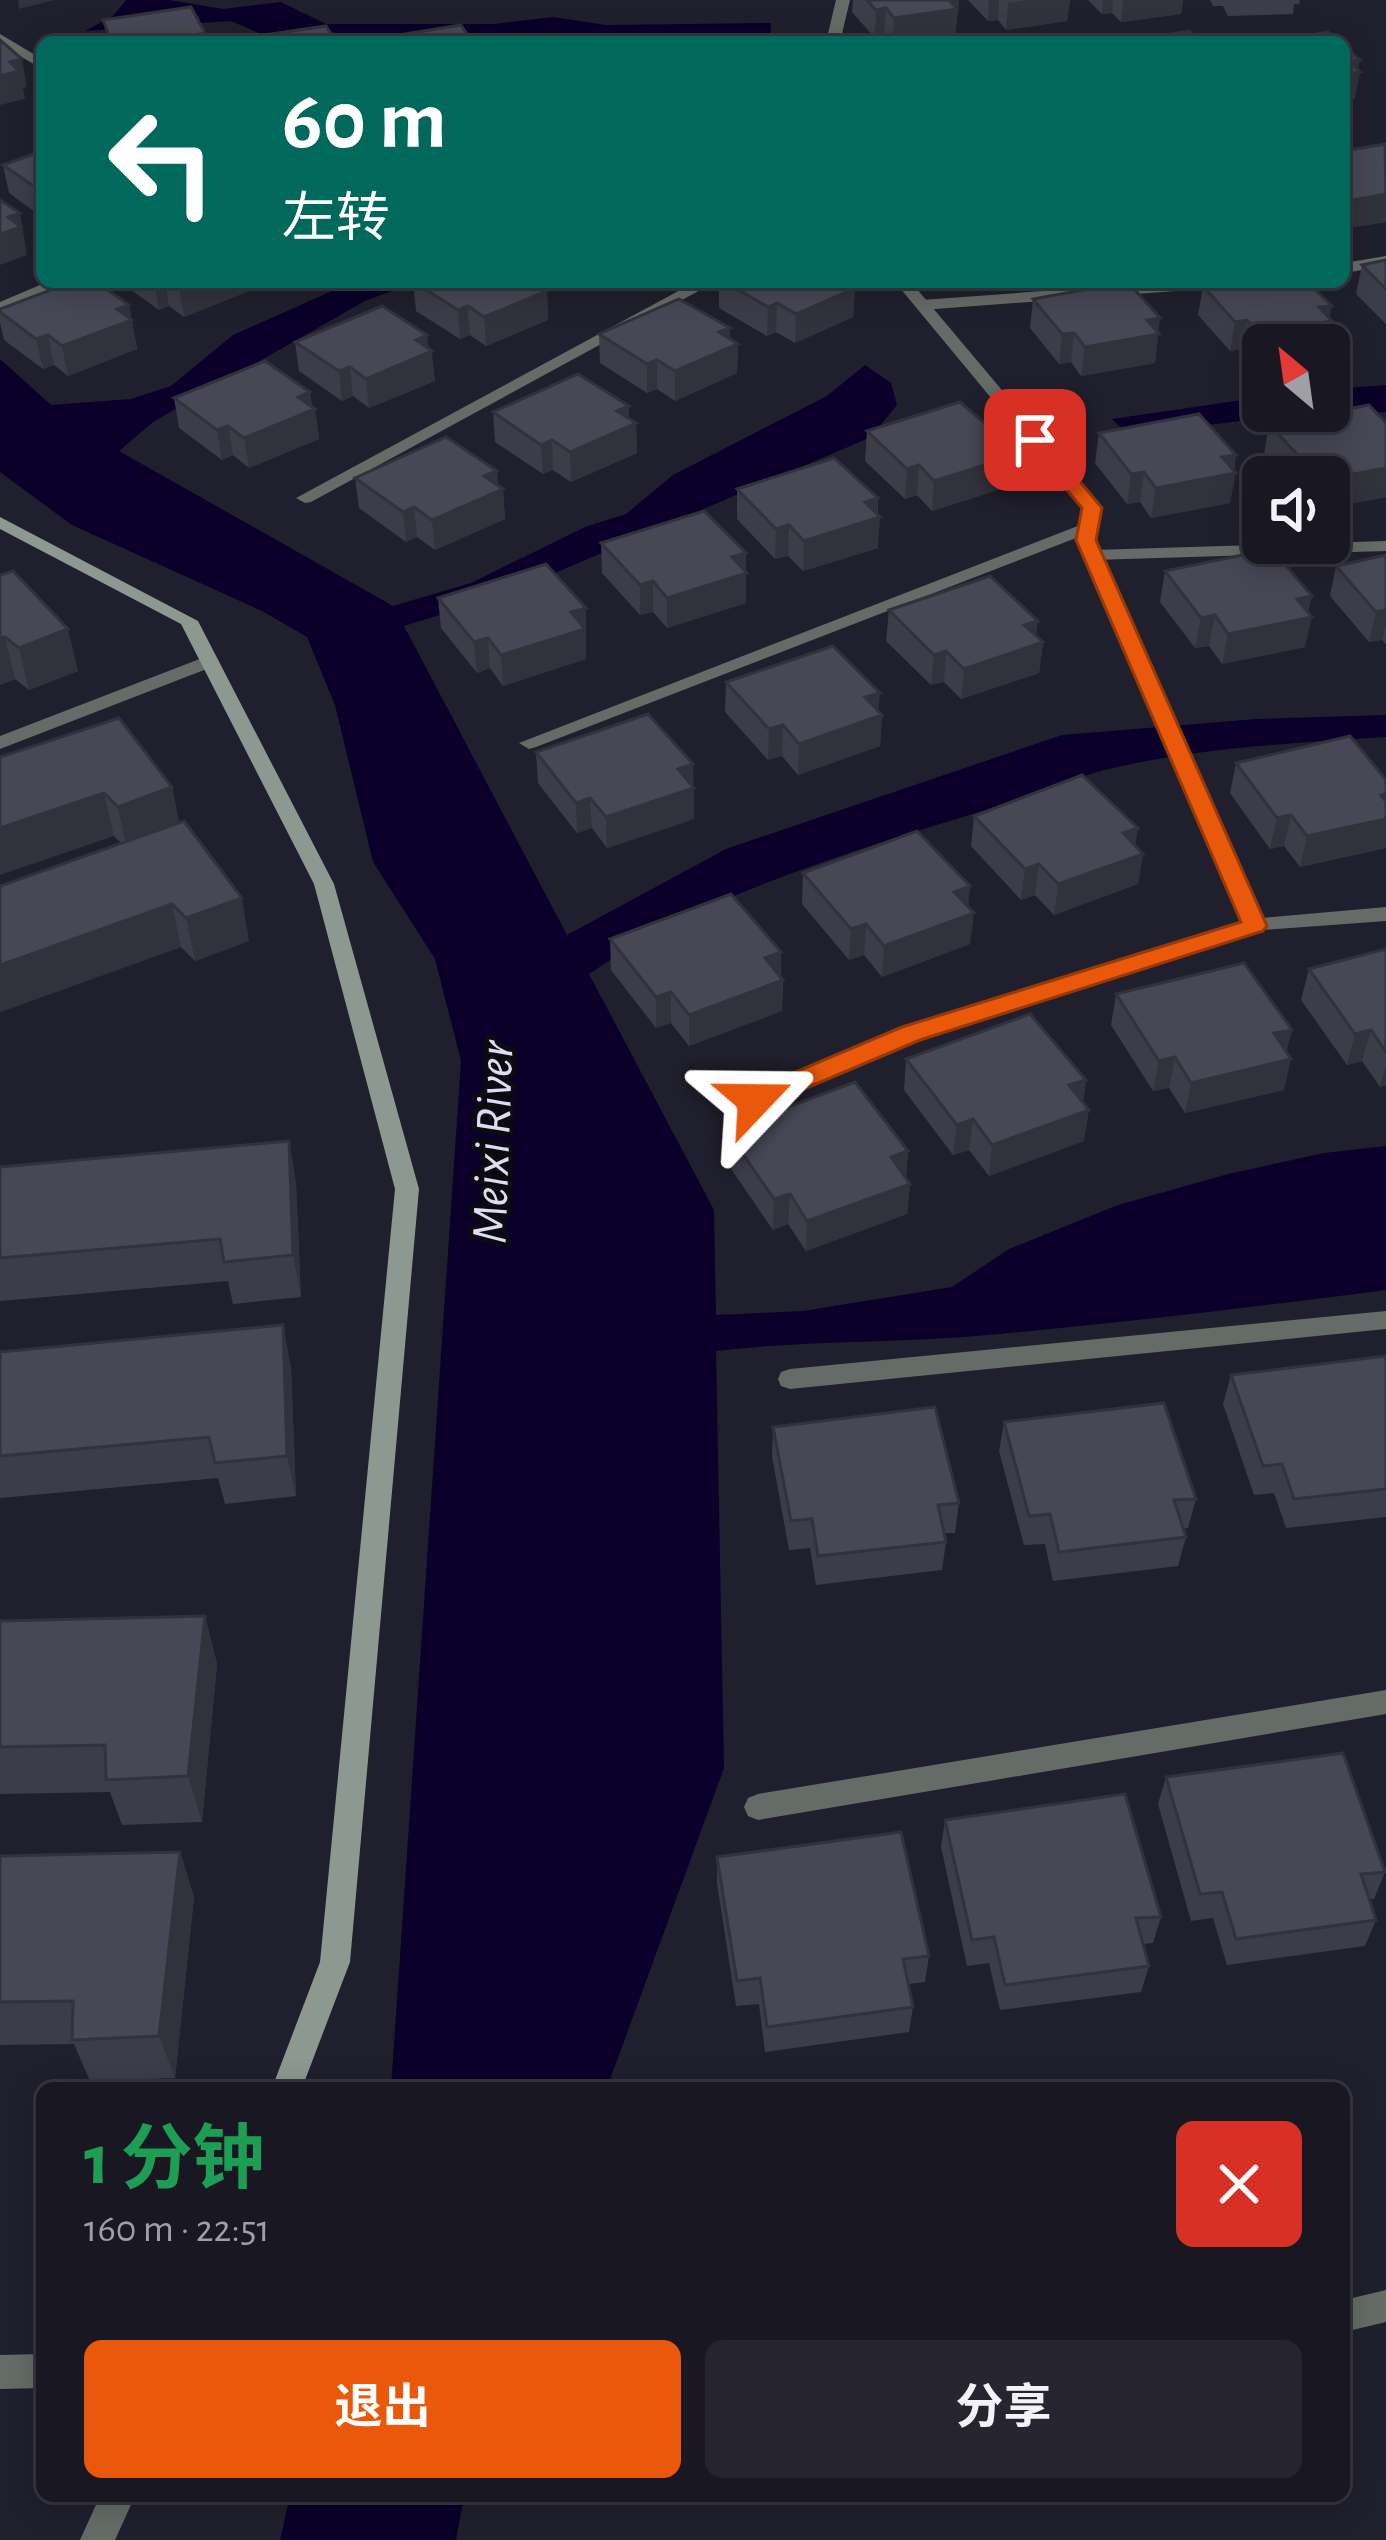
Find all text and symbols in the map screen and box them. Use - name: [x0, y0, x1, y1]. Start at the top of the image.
- text: 60 m: [282, 80, 447, 164]
- icon: left: [84, 84, 240, 240]
- text: 左转: [282, 193, 390, 247]
- north arrow: [1242, 324, 1350, 432]
- map controls: [1242, 324, 1350, 564]
- pin: [984, 389, 1086, 491]
- icon: arrive: [1002, 407, 1068, 473]
- button: sound: [1242, 456, 1350, 564]
- position arrow: [692, 1037, 818, 1163]
- water label: Meixi River: [464, 1039, 523, 1244]
- button: close: [1176, 2121, 1302, 2247]
- text: 1 分钟: [84, 2125, 265, 2197]
- text: 160 m · 22:51: [84, 2210, 270, 2249]
- button: 退出: [84, 2340, 681, 2478]
- button: 分享: [705, 2340, 1302, 2478]

